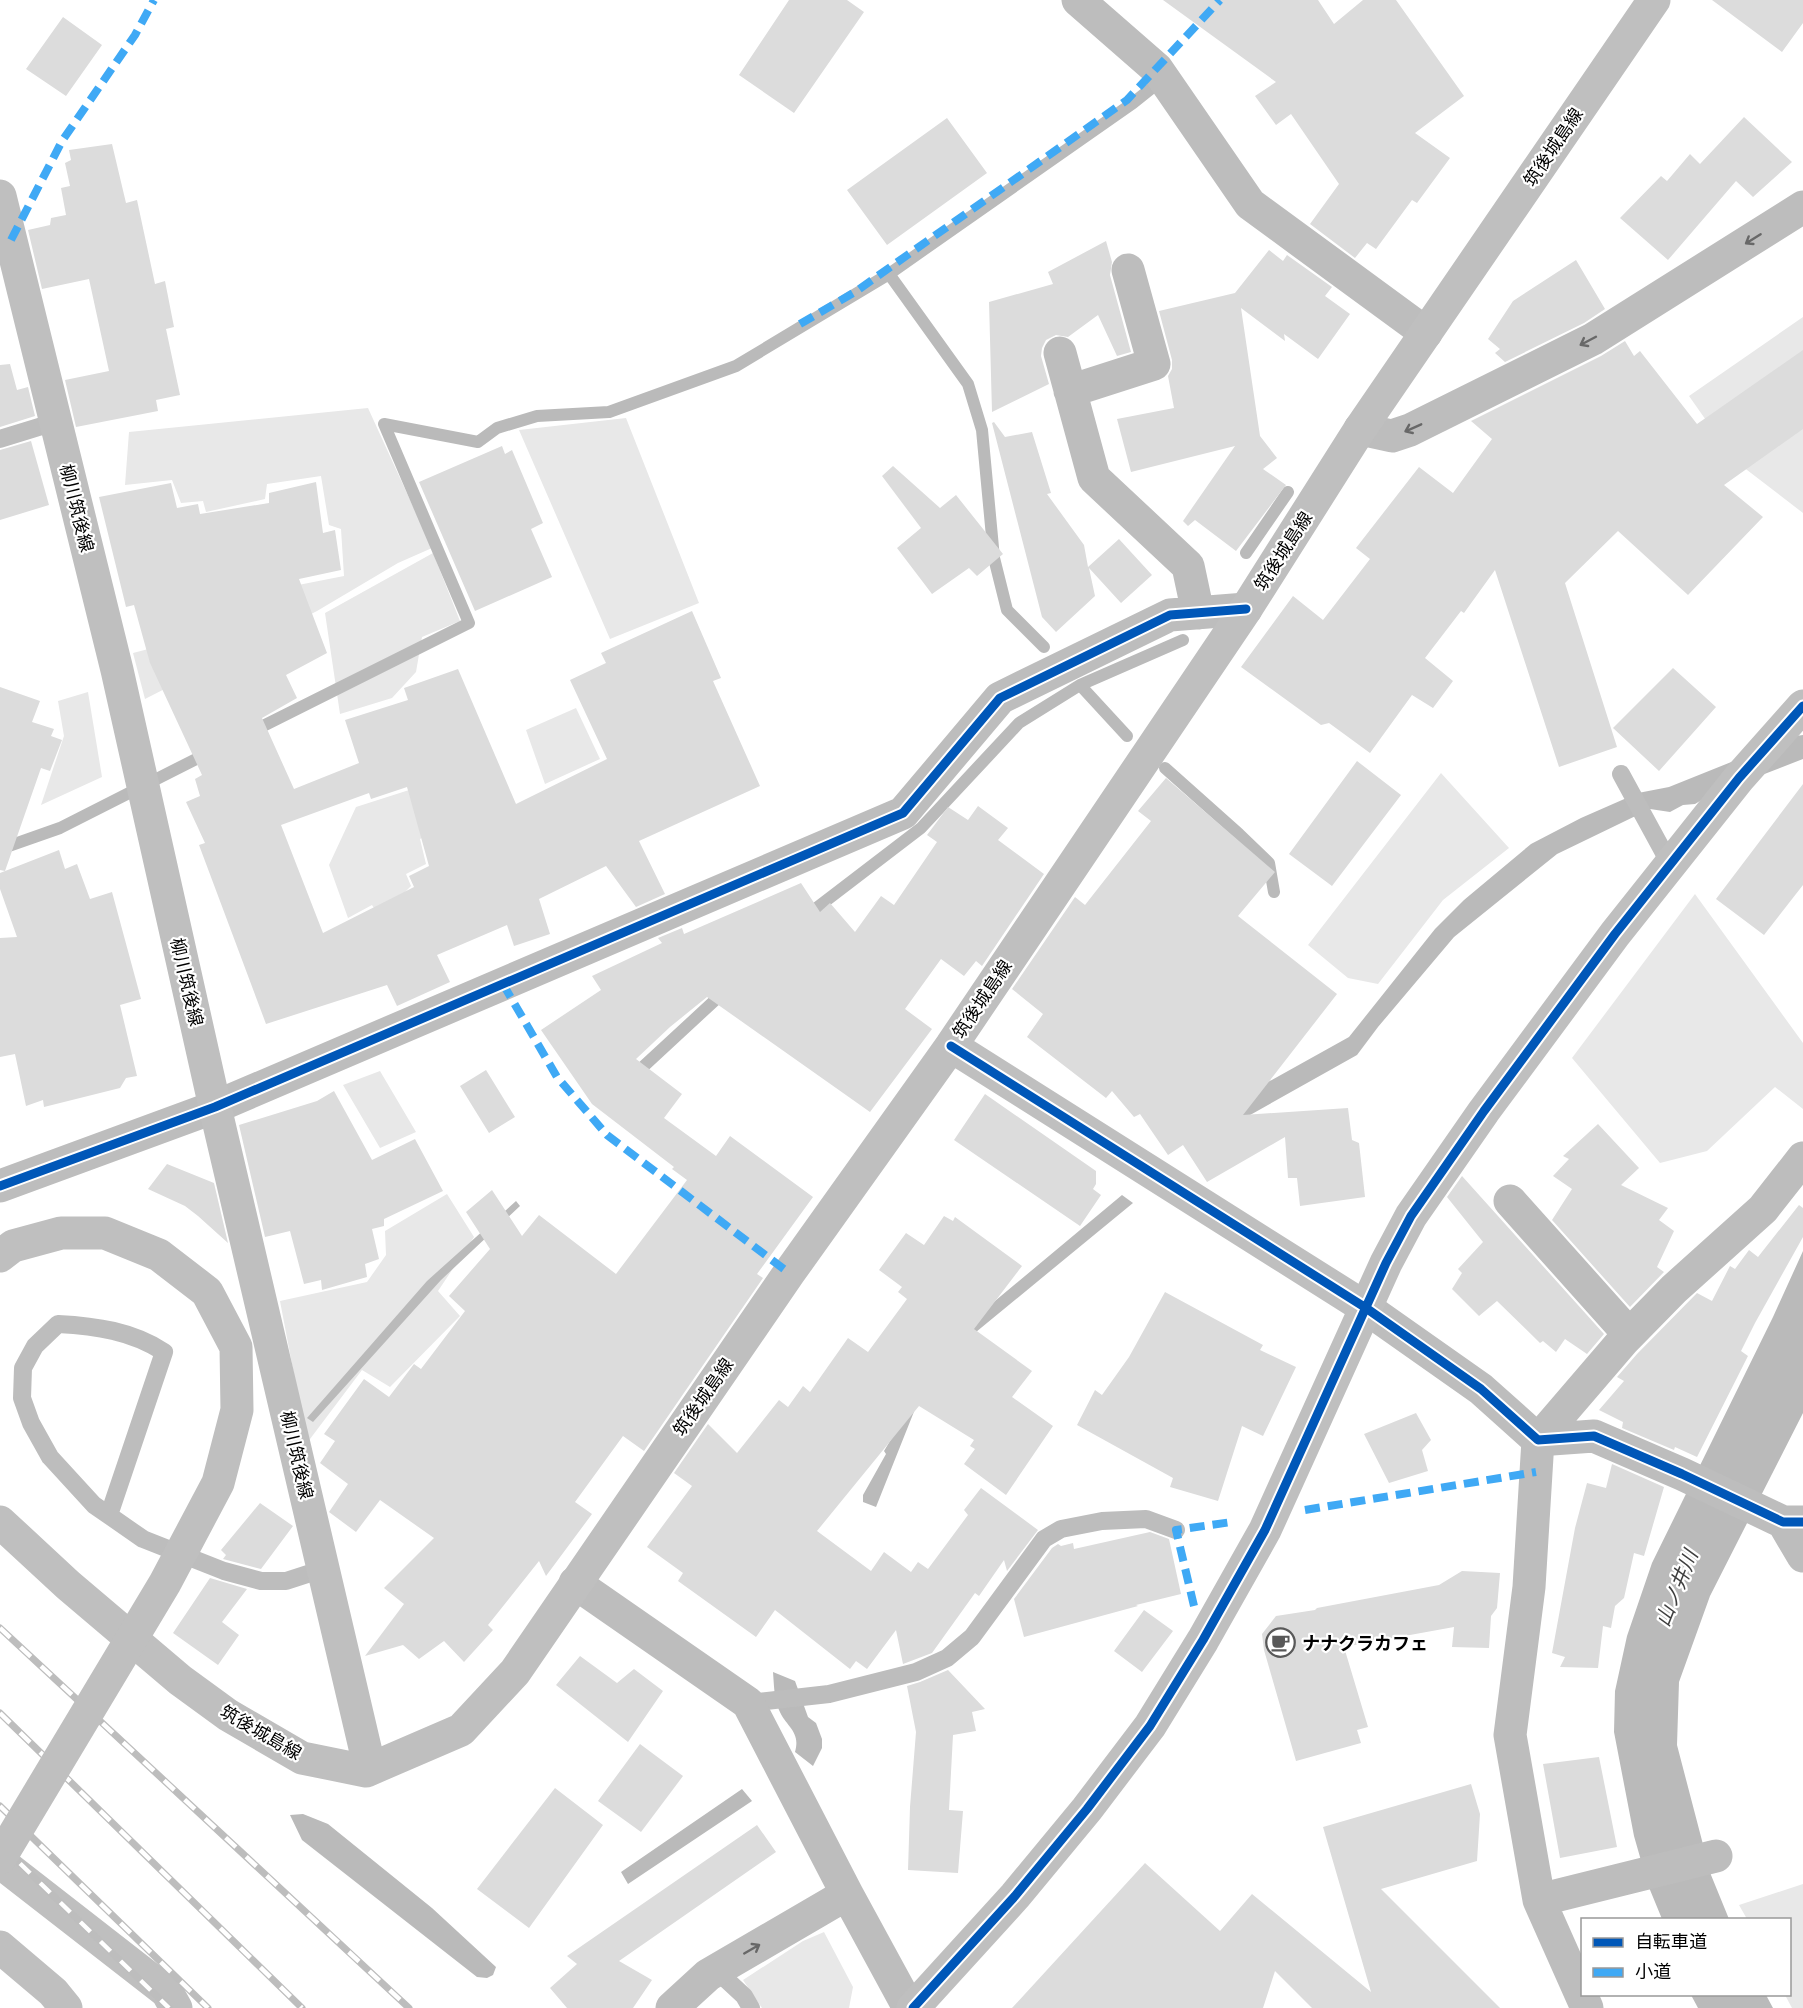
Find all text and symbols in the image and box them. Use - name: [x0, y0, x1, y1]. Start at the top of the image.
- street label: 筑後城島線: [1517, 102, 1589, 192]
- one-way arrow: [1745, 232, 1762, 245]
- one-way arrow: [1579, 336, 1597, 348]
- one-way arrow: [1404, 423, 1423, 434]
- street label: 柳川筑後線: [53, 461, 101, 555]
- street label: 筑後城島線: [1247, 506, 1319, 596]
- street label: 柳川筑後線: [164, 935, 210, 1029]
- street label: 筑後城島線: [946, 954, 1018, 1044]
- street label: 筑後城島線: [666, 1352, 740, 1442]
- street label: 柳川筑後線: [274, 1408, 320, 1502]
- water label: 山ノ井川: [1647, 1543, 1706, 1631]
- cafe icon: ナナクラカフェ: [1265, 1627, 1297, 1659]
- place label: ナナクラカフェ: [1302, 1630, 1428, 1657]
- street label: 筑後城島線: [215, 1698, 307, 1766]
- legend: [1581, 1918, 1791, 1996]
- text: 自転車道: [1635, 1928, 1707, 1955]
- one-way arrow: [743, 1942, 760, 1954]
- text: 小道: [1635, 1958, 1671, 1985]

